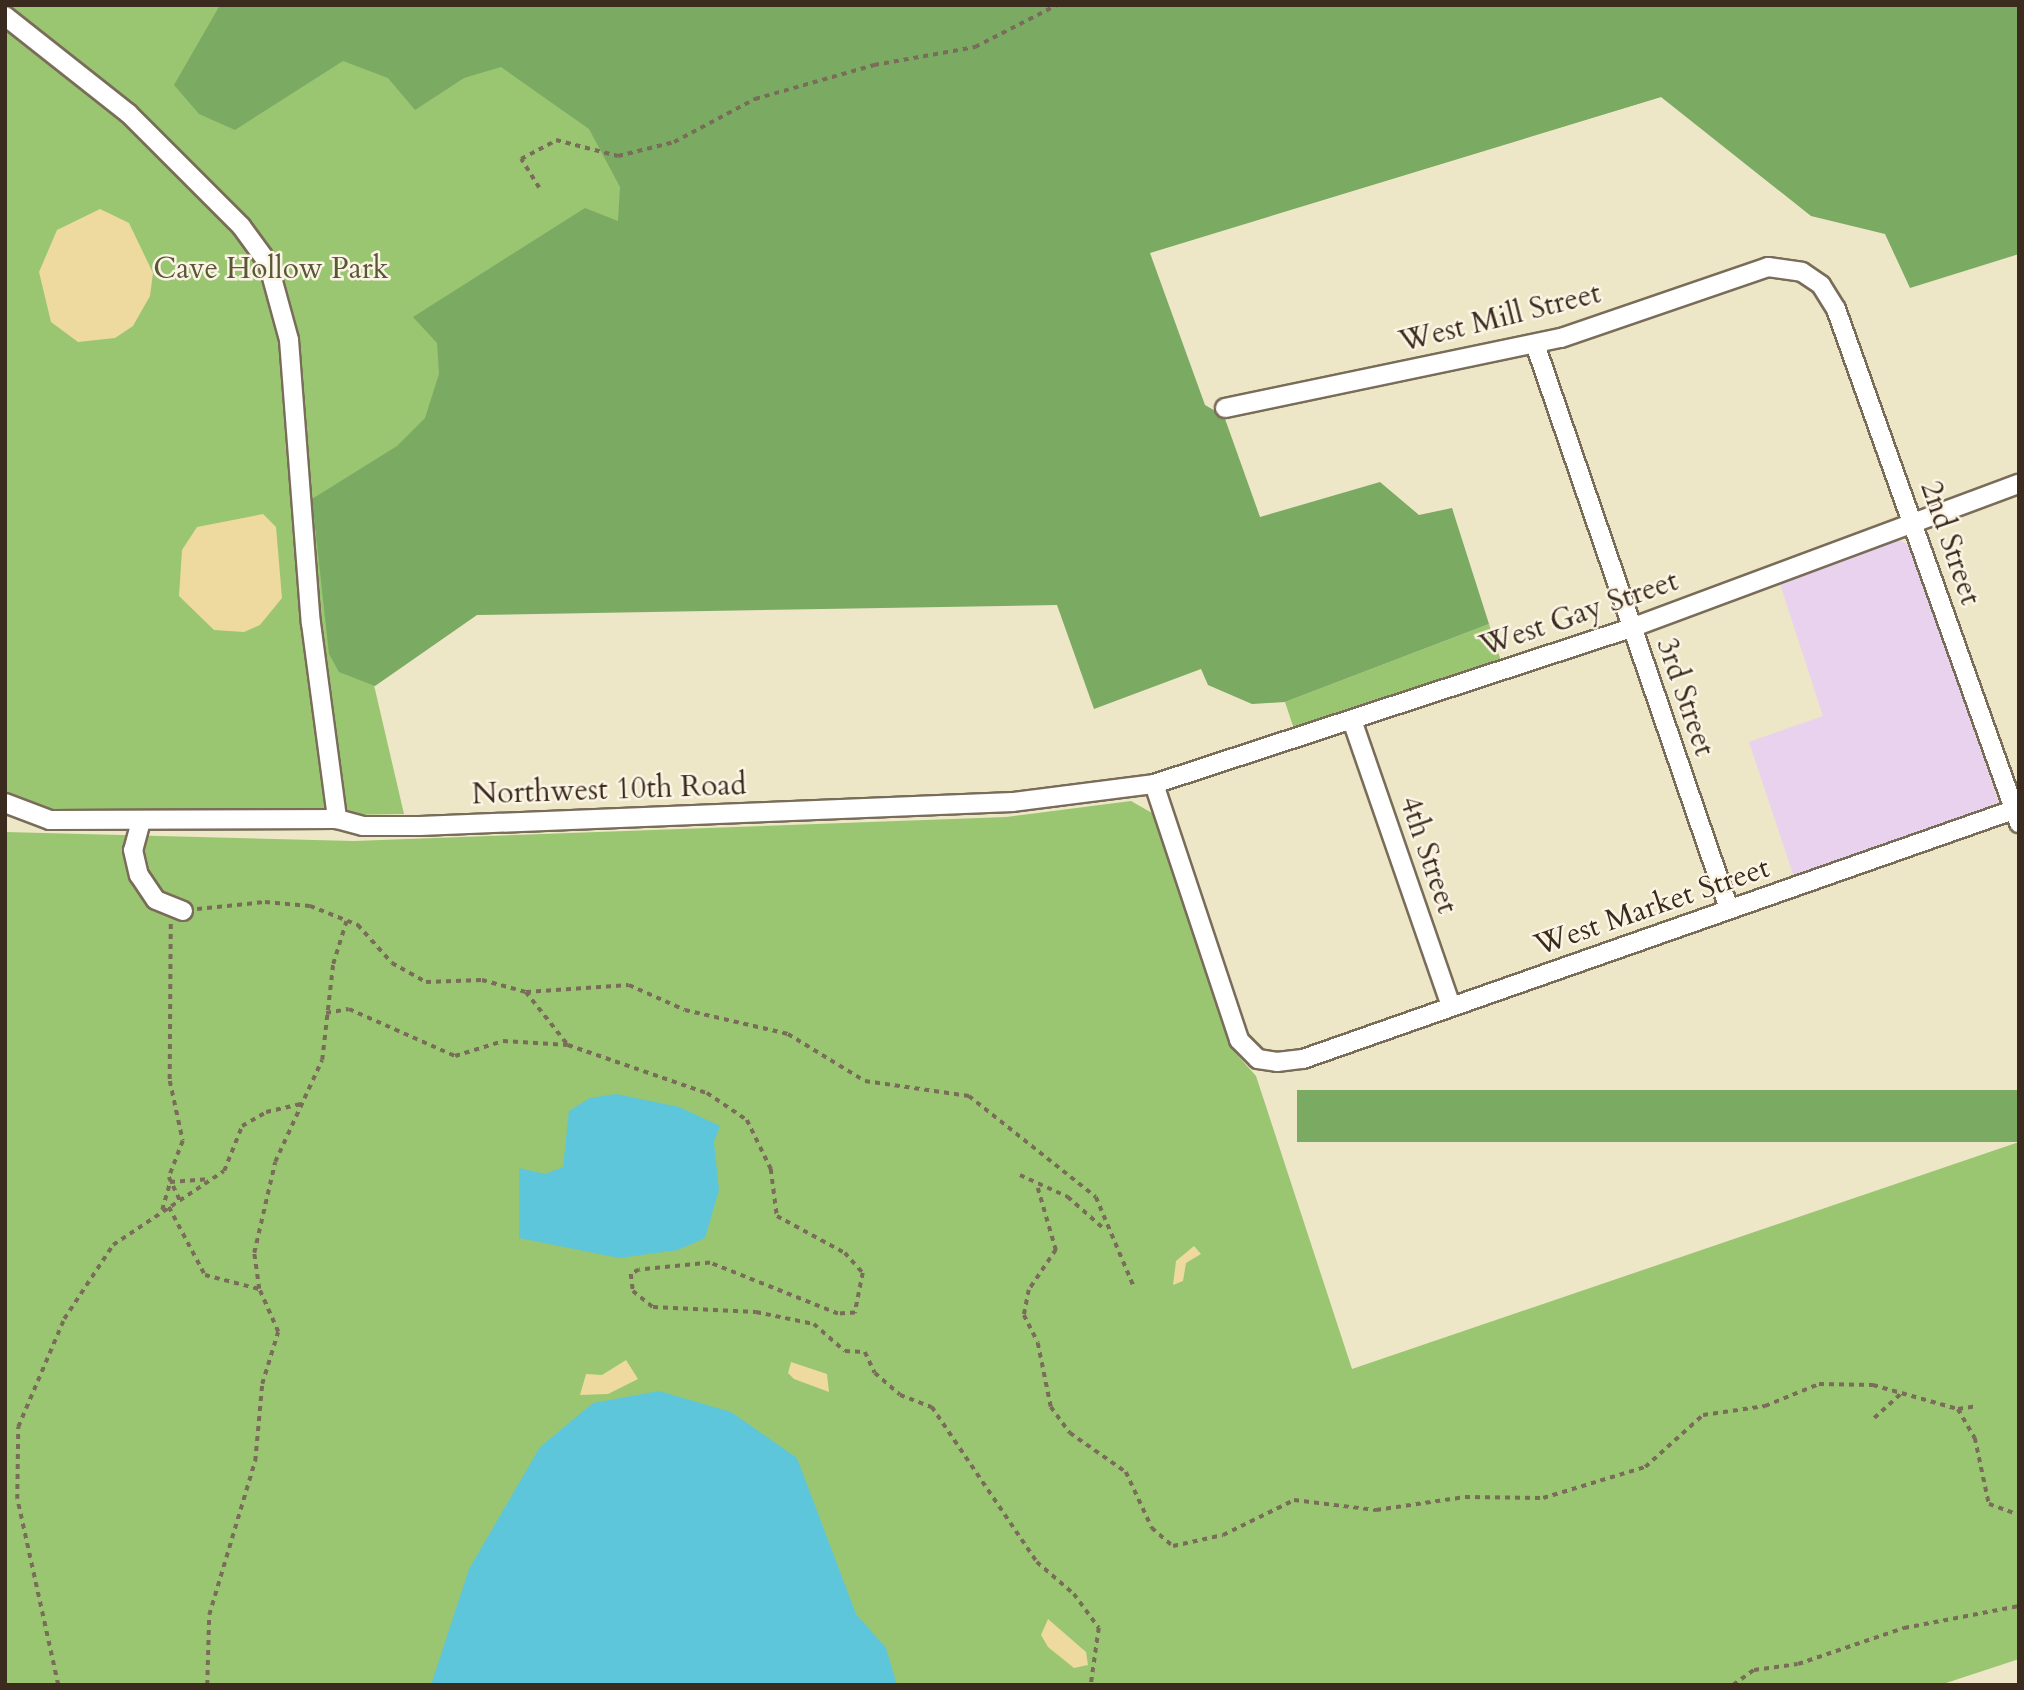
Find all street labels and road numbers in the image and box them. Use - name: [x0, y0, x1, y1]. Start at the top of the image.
- street label: West Mill Street: [1395, 276, 1605, 360]
- street label: 2nd Street: [1912, 476, 1988, 610]
- street label: West Gay Street: [1475, 563, 1683, 665]
- street label: 3rd Street: [1648, 633, 1722, 761]
- street label: Northwest 10th Road: [471, 767, 747, 813]
- street label: 4th Street: [1391, 792, 1465, 918]
- street label: West Market Street: [1530, 850, 1774, 964]

